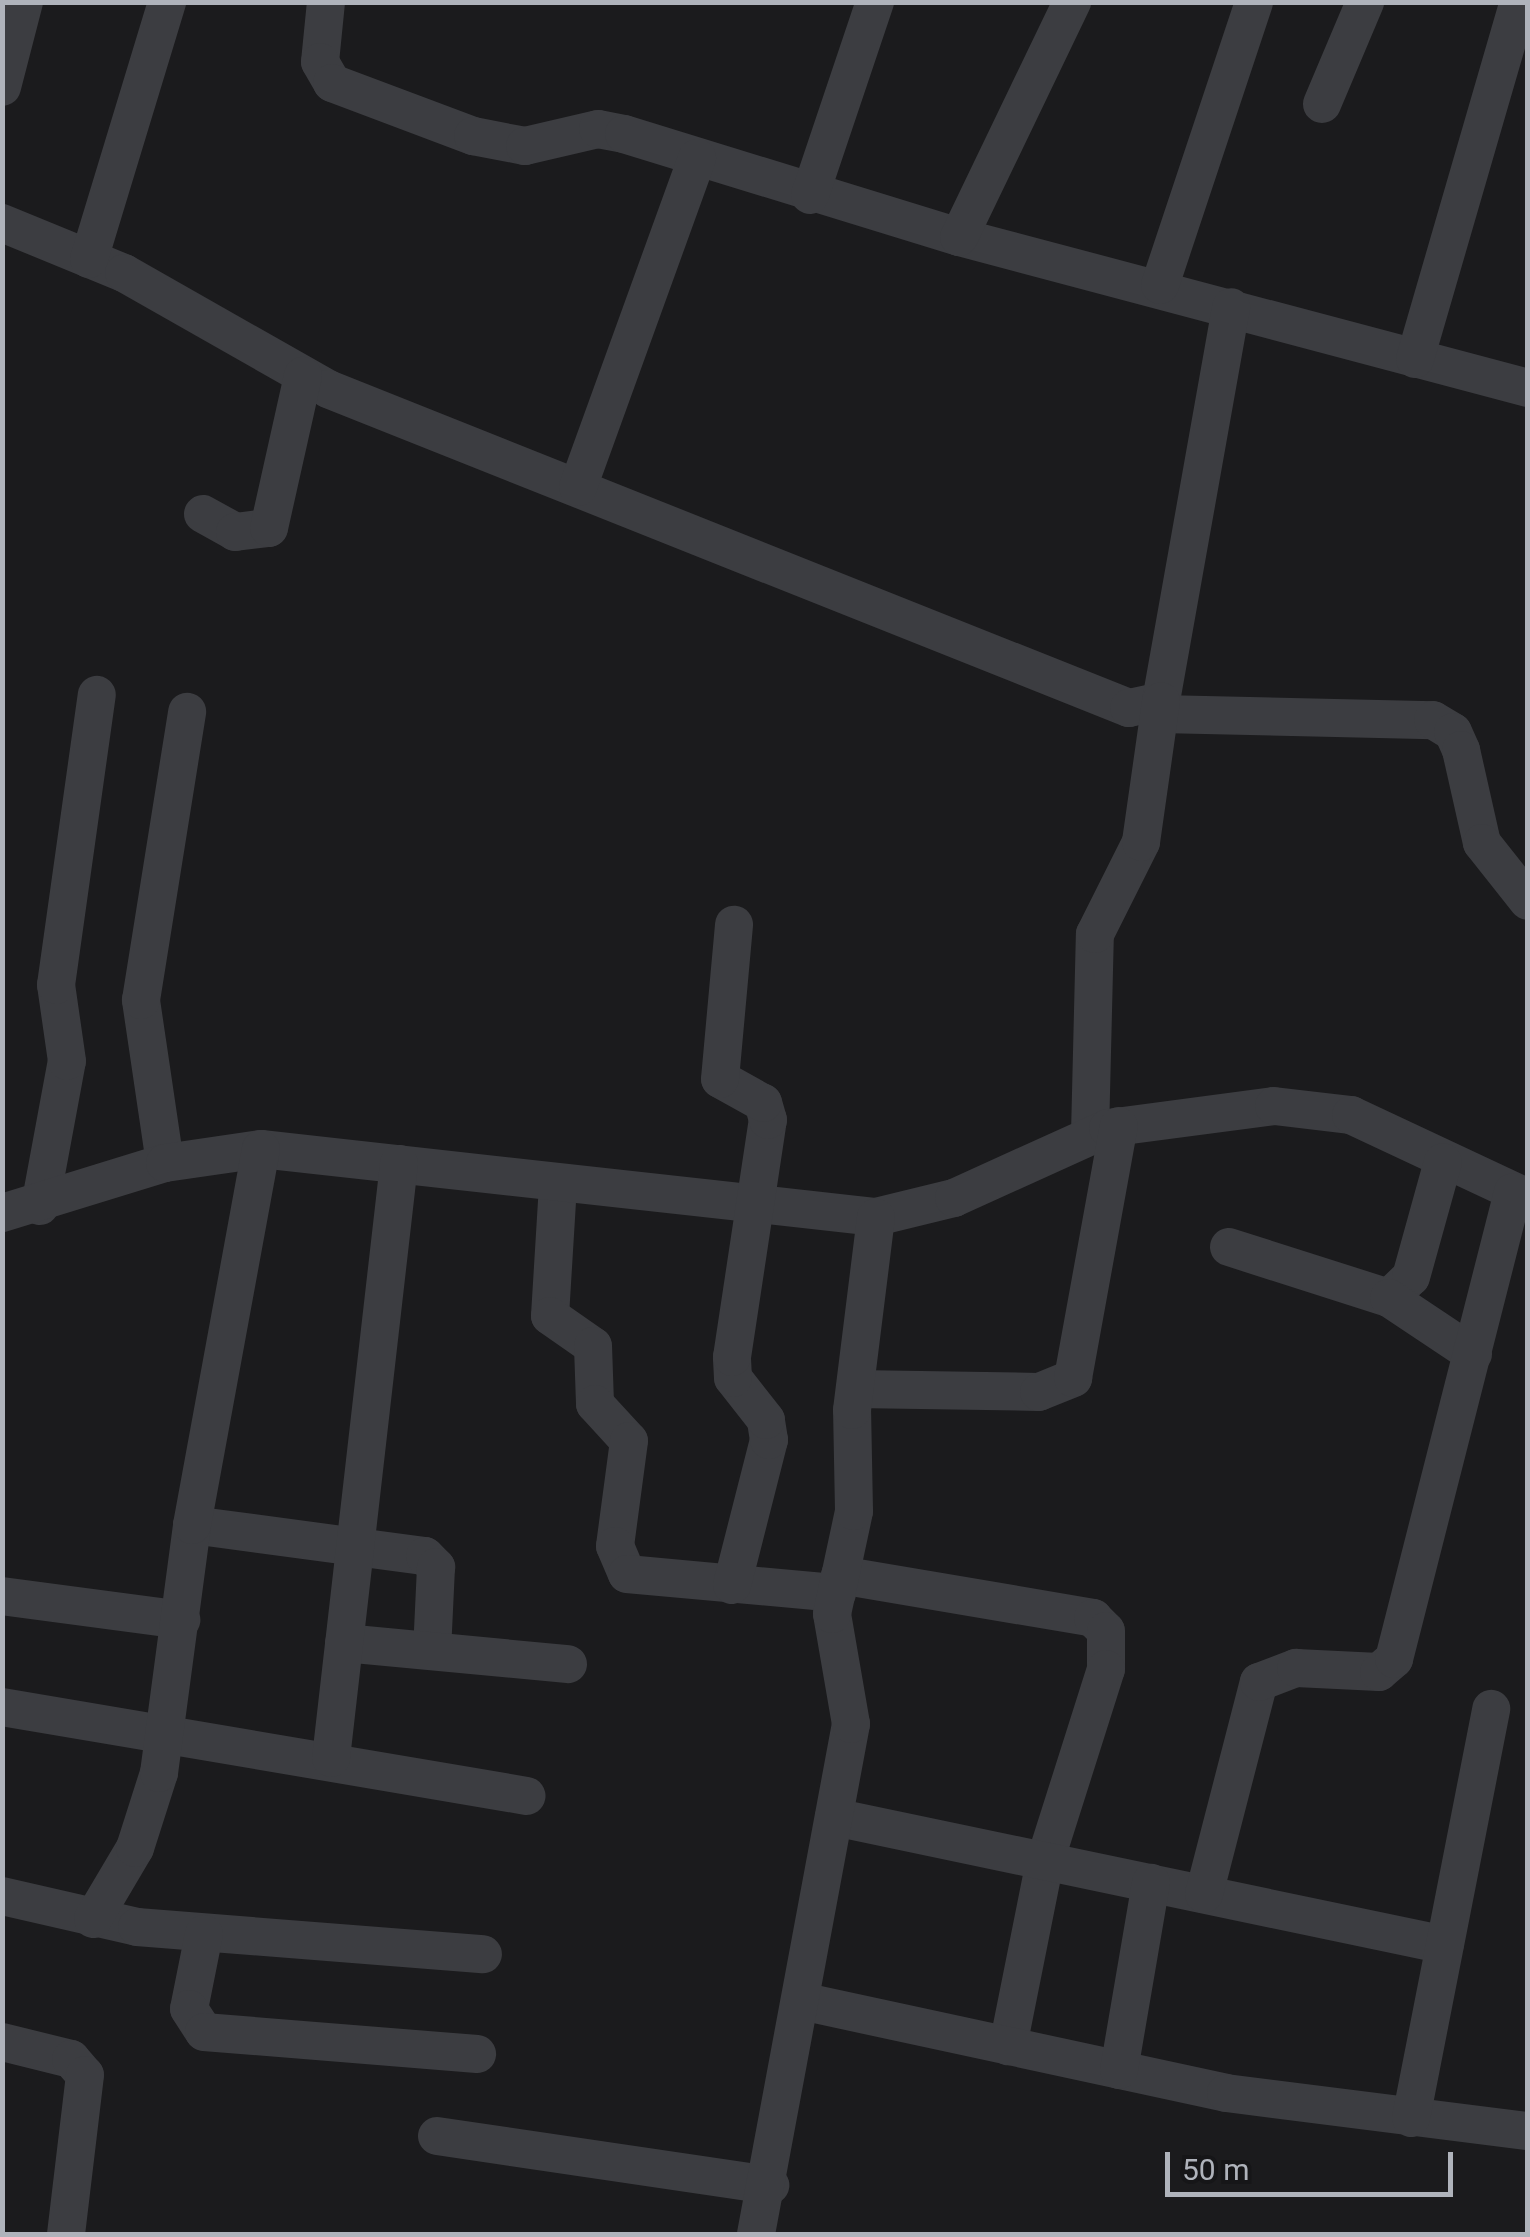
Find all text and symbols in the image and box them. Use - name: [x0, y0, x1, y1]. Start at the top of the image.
- scale bar: [1170, 2132, 1458, 2194]
- text: 50 m: [1182, 2152, 1249, 2187]

